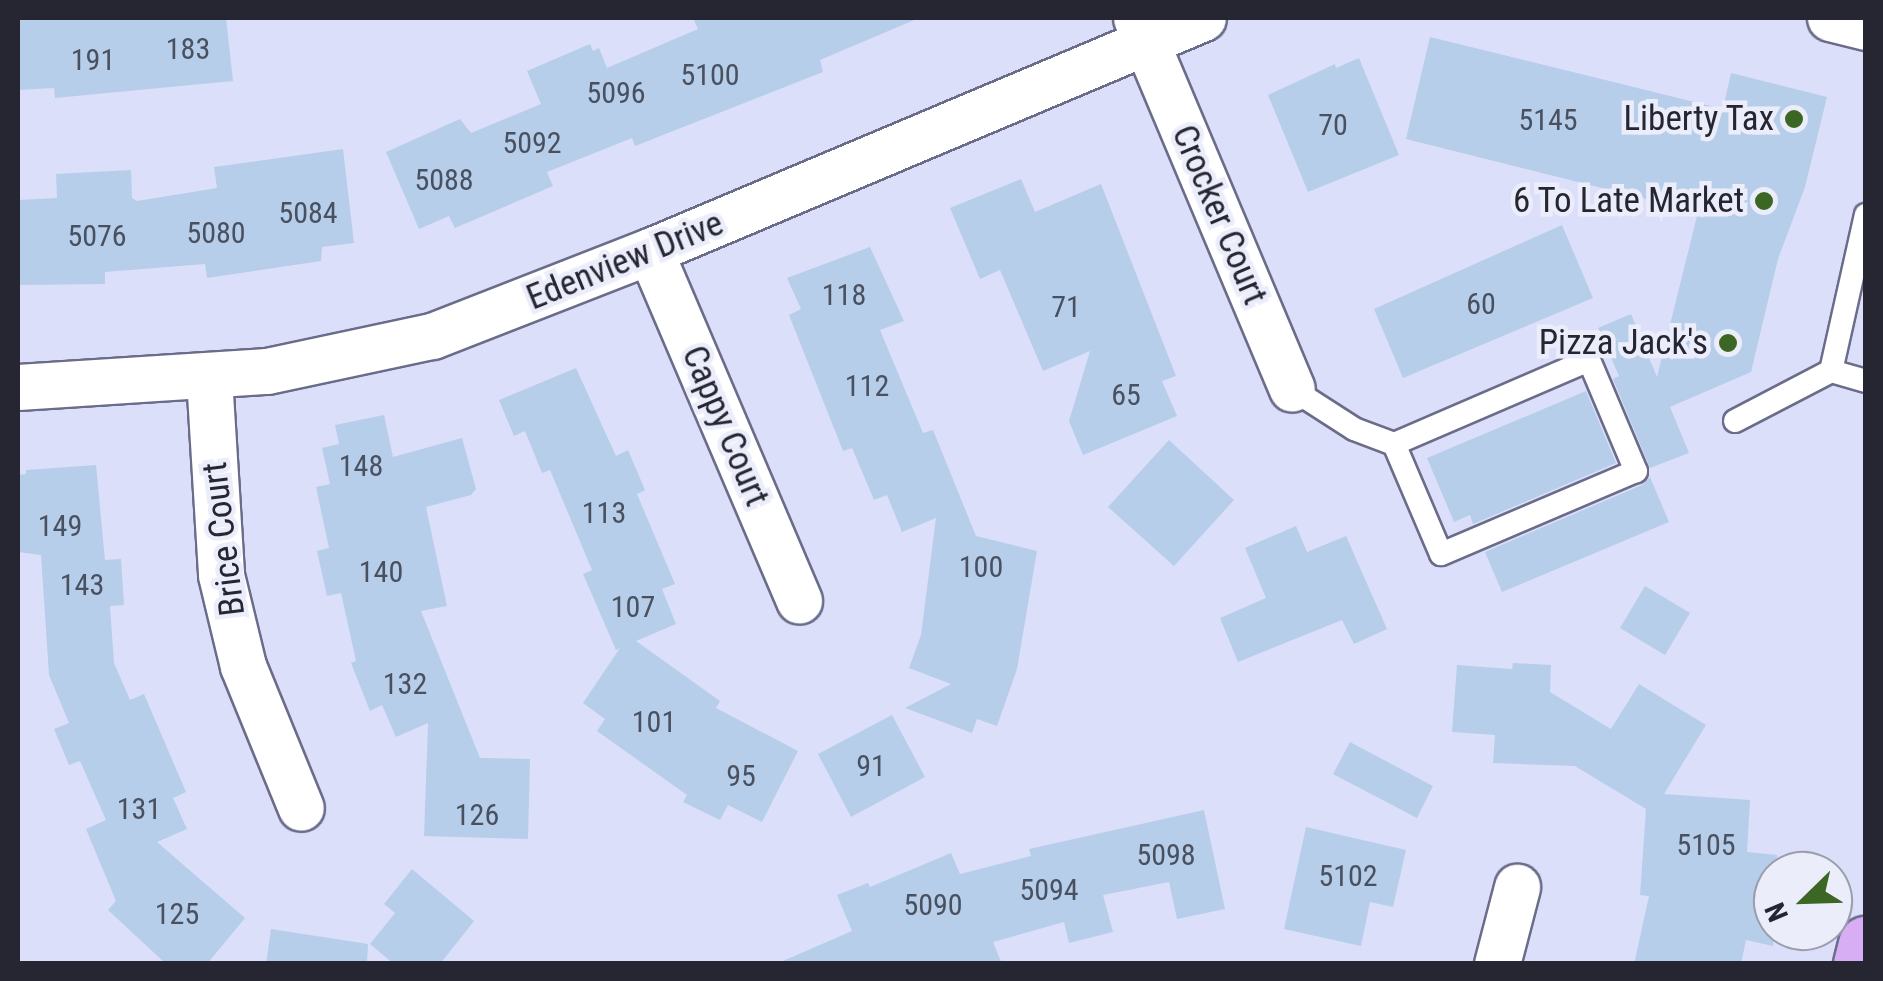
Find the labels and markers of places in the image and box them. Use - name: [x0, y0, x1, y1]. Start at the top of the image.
- place label: Liberty Tax: [1623, 98, 1774, 140]
- marker: Liberty Tax: [1783, 108, 1805, 130]
- place label: 6 To Late Market: [1512, 180, 1744, 222]
- marker: 6 To Late Market: [1753, 190, 1775, 212]
- place label: Pizza Jack's: [1539, 322, 1708, 364]
- marker: Pizza Jack's: [1717, 332, 1739, 354]

